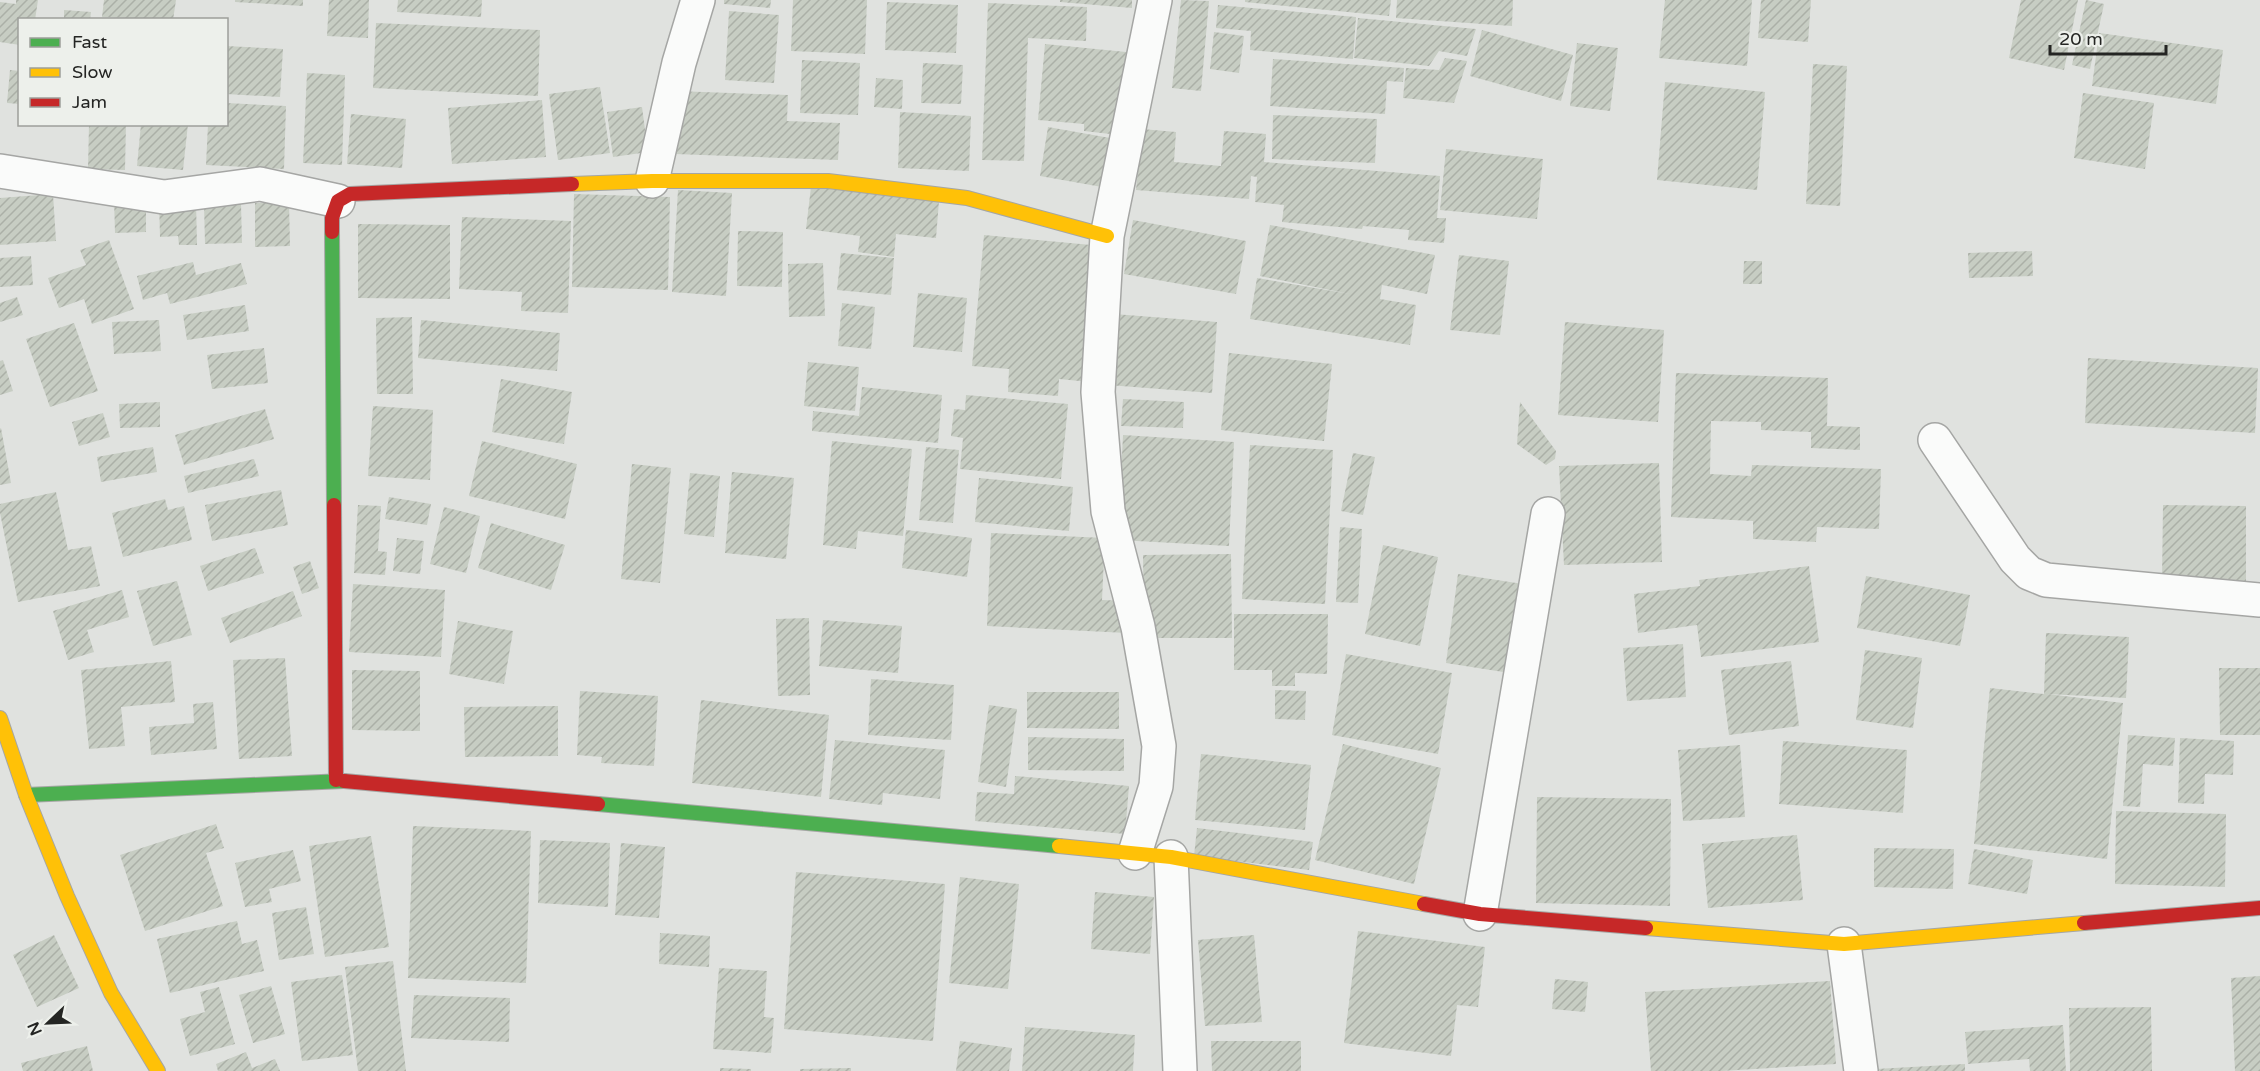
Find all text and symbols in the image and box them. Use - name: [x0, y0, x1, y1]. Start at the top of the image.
- legend: [18, 18, 228, 126]
- scale bar: [2050, 18, 2166, 56]
- text: 20 m: [2059, 28, 2103, 50]
- text: Fast: [72, 31, 107, 53]
- text: Slow: [72, 61, 113, 83]
- text: Jam: [72, 91, 107, 113]
- north arrow: [18, 993, 78, 1053]
- text: N: [23, 1019, 47, 1038]

